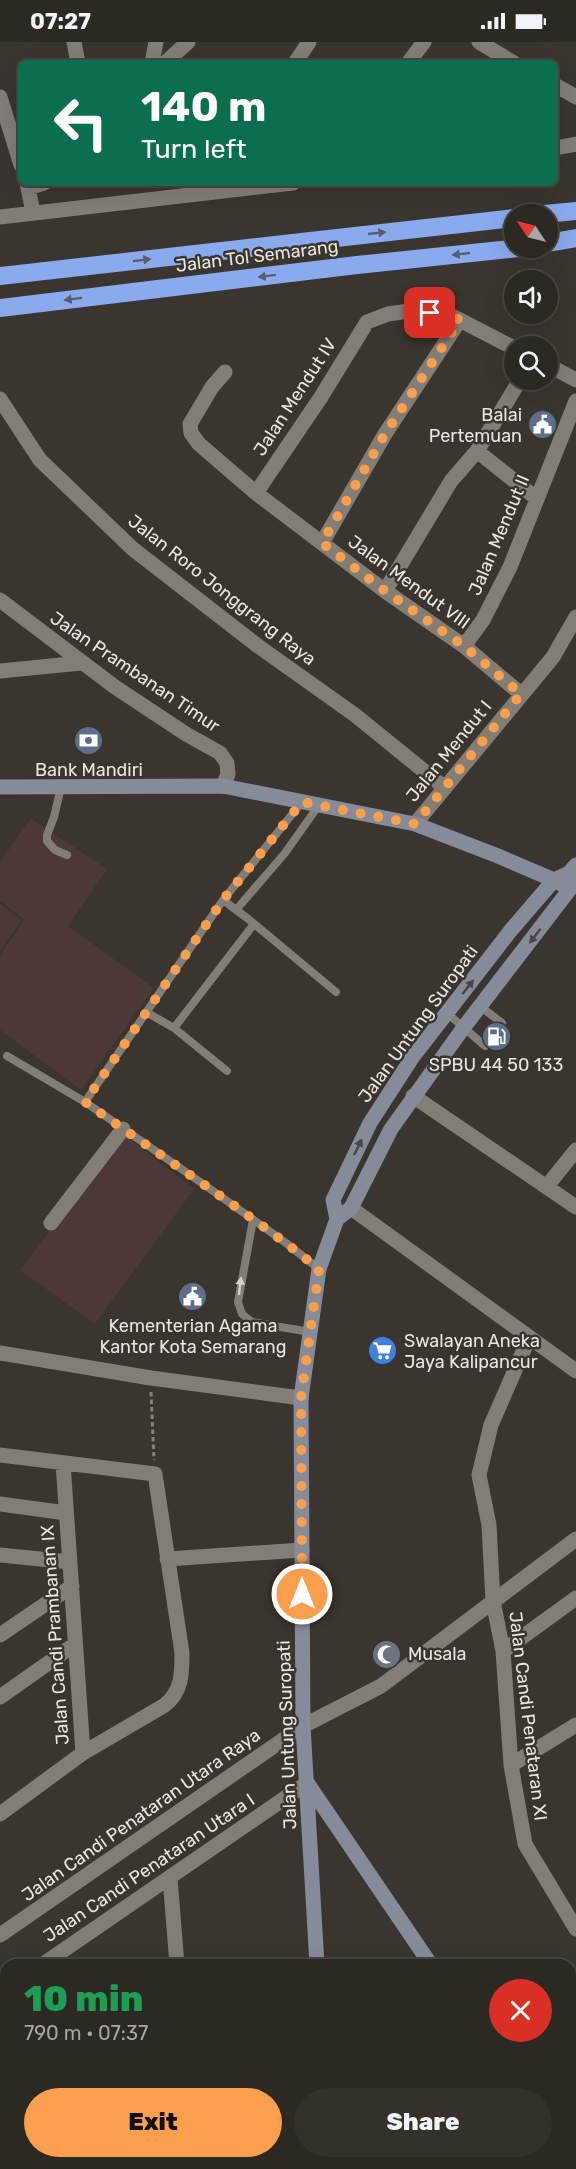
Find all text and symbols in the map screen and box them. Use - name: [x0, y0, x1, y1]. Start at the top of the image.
- text: 07:27: [30, 8, 91, 35]
- text: 140 m: [141, 82, 267, 132]
- icon: left: [42, 84, 120, 162]
- text: Turn left: [141, 133, 246, 165]
- north arrow: [504, 204, 558, 258]
- map controls: [504, 204, 558, 390]
- one-way arrow: [368, 228, 387, 238]
- street label: Jalan Tol Semarang: [174, 235, 340, 277]
- one-way arrow: [451, 249, 470, 259]
- one-way arrow: [132, 255, 151, 264]
- button: sound: [504, 270, 558, 324]
- one-way arrow: [257, 271, 276, 281]
- pin: [404, 287, 455, 338]
- one-way arrow: [64, 295, 83, 304]
- icon: arrive: [413, 296, 446, 329]
- street label: Jalan Mendut IV: [249, 334, 341, 460]
- button: search: [504, 336, 558, 390]
- place label: Balai Pertemuan: [429, 404, 522, 447]
- public building icon: Balai Pertemuan: [527, 409, 559, 441]
- street label: Jalan Mendut II: [464, 471, 534, 599]
- street label: Jalan Roro Jonggrang Raya: [124, 510, 320, 670]
- street label: Jalan Mendut VIII: [344, 530, 474, 634]
- street label: Jalan Prambanan Timur: [46, 607, 224, 737]
- street label: Jalan Mendut I: [401, 696, 497, 806]
- bank icon: Bank Mandiri: [73, 725, 105, 757]
- place label: Bank Mandiri: [35, 759, 143, 781]
- one-way arrow: [528, 928, 541, 944]
- street label: Jalan Untung Suropati: [353, 941, 483, 1107]
- one-way arrow: [461, 979, 473, 994]
- fuel station icon: SPBU 44 50 133: [480, 1020, 512, 1052]
- place label: SPBU 44 50 133: [429, 1054, 563, 1076]
- one-way arrow: [354, 1139, 363, 1156]
- one-way arrow: [236, 1276, 245, 1295]
- public building icon: Kementerian Agama Kantor Kota Semarang: [177, 1281, 209, 1313]
- place label: Kementerian Agama Kantor Kota Semarang: [99, 1315, 287, 1358]
- place label: Swalayan Aneka Jaya Kalipancur: [404, 1330, 540, 1373]
- supermarket icon: Swalayan Aneka Jaya Kalipancur: [367, 1335, 399, 1367]
- street label: Jalan Candi Prambanan IX: [36, 1524, 74, 1746]
- position arrow: [270, 1562, 334, 1626]
- street label: Jalan Candi Penataran XI: [504, 1610, 552, 1822]
- mosque icon: Musala: [371, 1638, 403, 1670]
- street label: Jalan Untung Suropati: [273, 1640, 301, 1830]
- place label: Musala: [408, 1643, 467, 1665]
- street label: Jalan Candi Penataran Utara Raya: [18, 1724, 264, 1906]
- street label: Jalan Candi Penataran Utara I: [39, 1789, 259, 1947]
- text: 10 min: [24, 1977, 143, 2020]
- button: close: [489, 1979, 552, 2042]
- text: 790 m · 07:37: [24, 2021, 148, 2045]
- button: Exit: [24, 2088, 282, 2157]
- button: Share: [294, 2088, 552, 2157]

